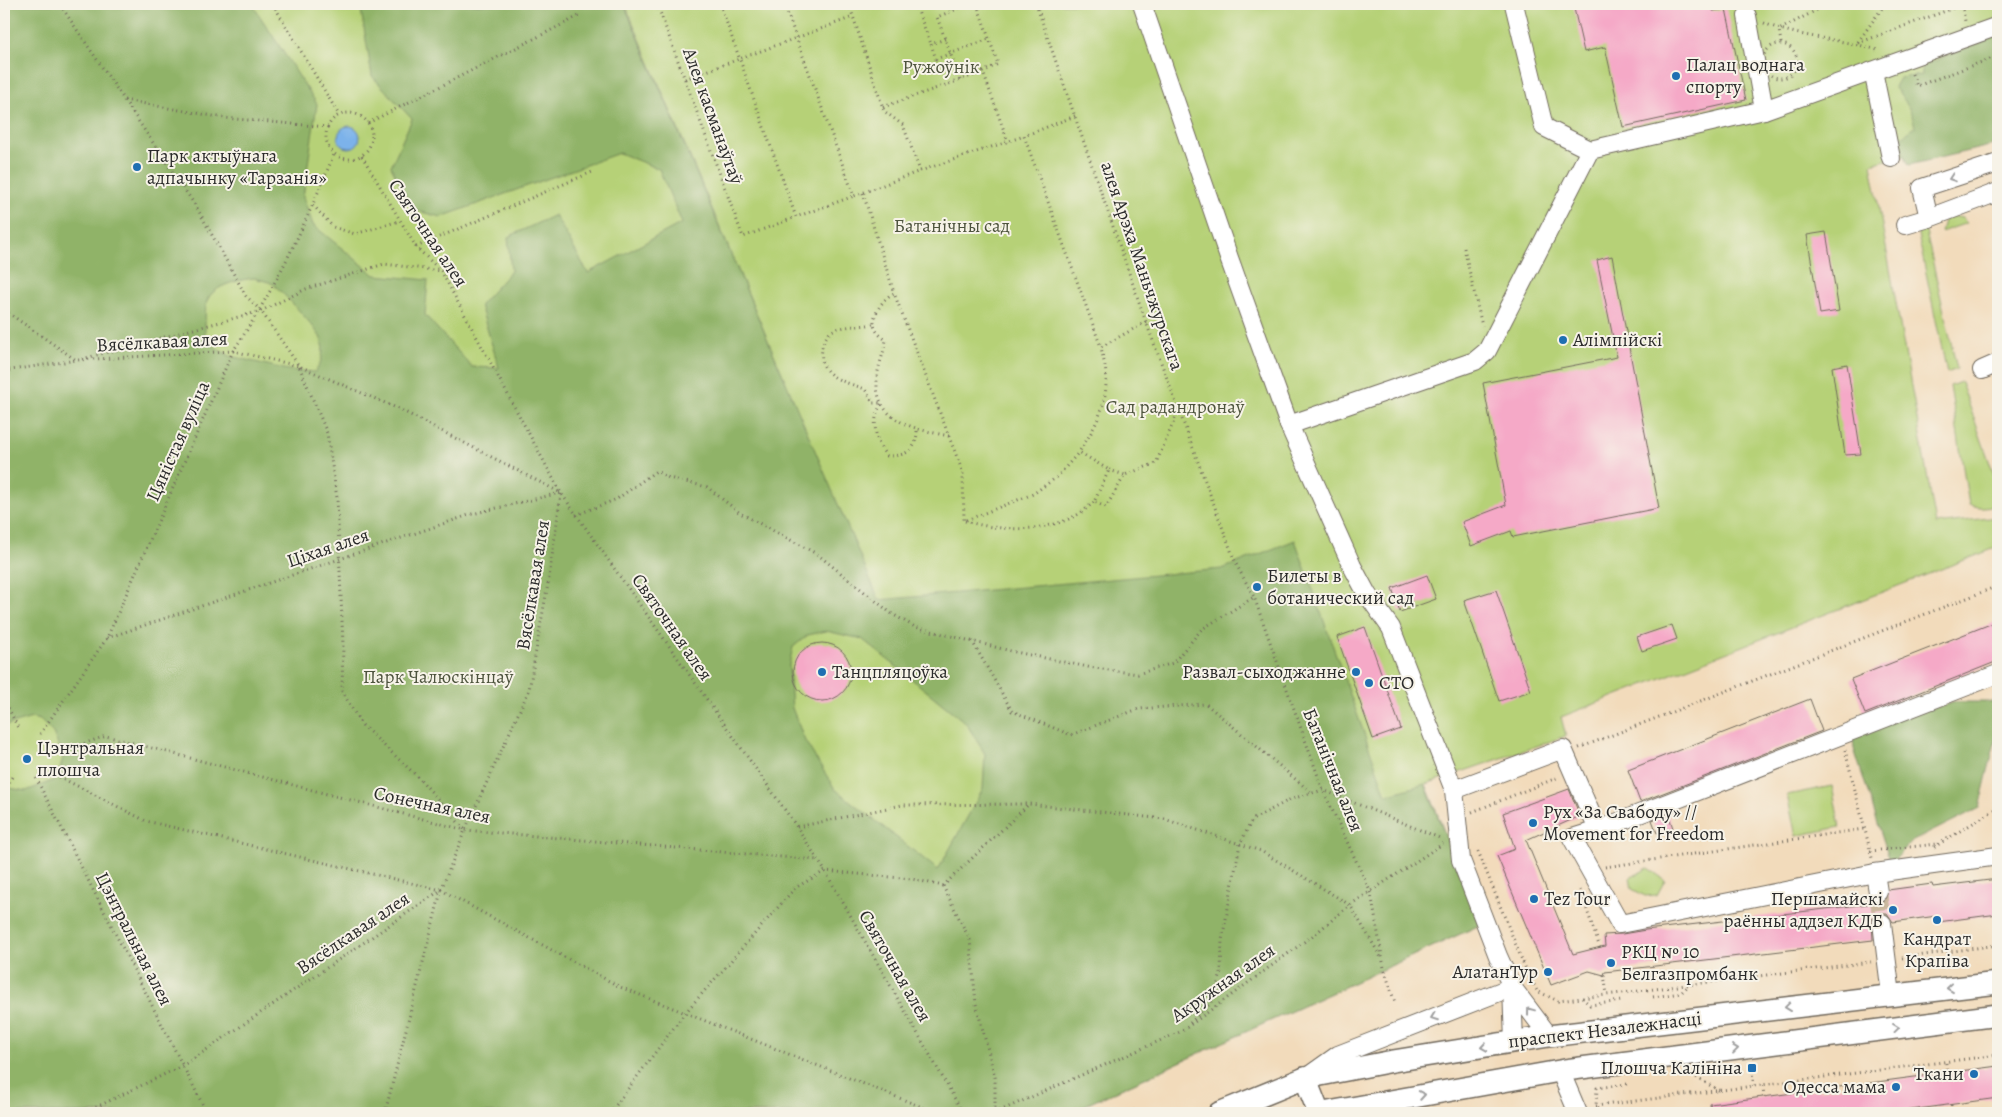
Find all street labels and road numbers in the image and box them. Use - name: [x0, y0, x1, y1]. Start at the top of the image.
- street label: Алея касманаўтаў: [676, 43, 750, 188]
- street label: алея Арэха Маньчжурскага: [1094, 158, 1190, 374]
- street label: Святочная алея: [382, 174, 474, 292]
- street label: Вясёлкавая алея: [96, 326, 228, 358]
- street label: Цяністая вуліца: [140, 376, 216, 505]
- street label: Вясёлкавая алея: [510, 518, 556, 652]
- street label: Ціхая алея: [283, 522, 373, 574]
- street label: Святочная алея: [625, 568, 719, 686]
- street label: Батанічная алея: [1296, 704, 1370, 836]
- street label: Сонечная алея: [371, 780, 493, 830]
- street label: Цэнтральная алея: [89, 868, 179, 1010]
- street label: Вясёлкавая алея: [291, 886, 415, 980]
- street label: Святочная алея: [852, 905, 938, 1027]
- street label: Акружная алея: [1165, 937, 1280, 1029]
- street label: праспект Незалежнасці: [1507, 1005, 1703, 1055]

